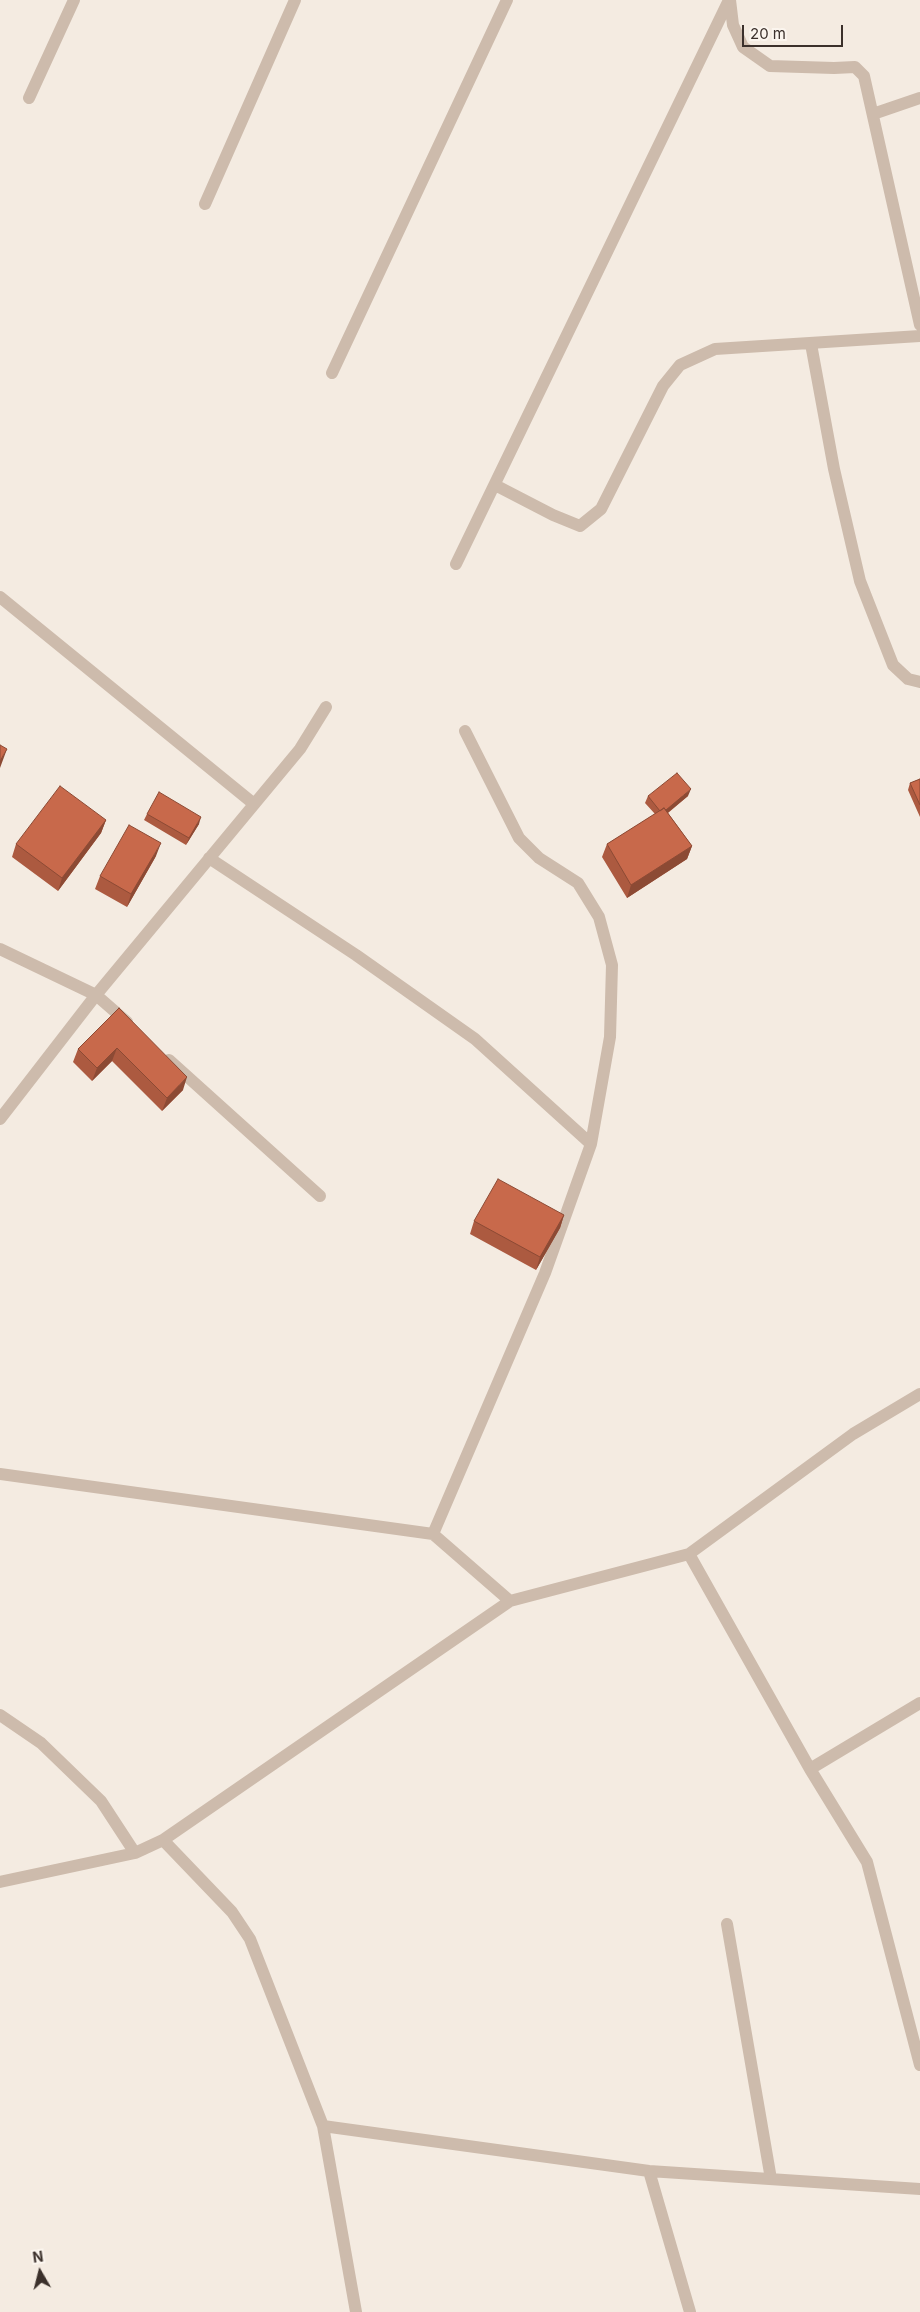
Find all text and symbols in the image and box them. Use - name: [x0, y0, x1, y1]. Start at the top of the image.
- scale bar: [745, 15, 846, 47]
- text: 20 m: [750, 24, 786, 43]
- north arrow: [15, 2247, 65, 2297]
- text: N: [31, 2247, 44, 2266]

